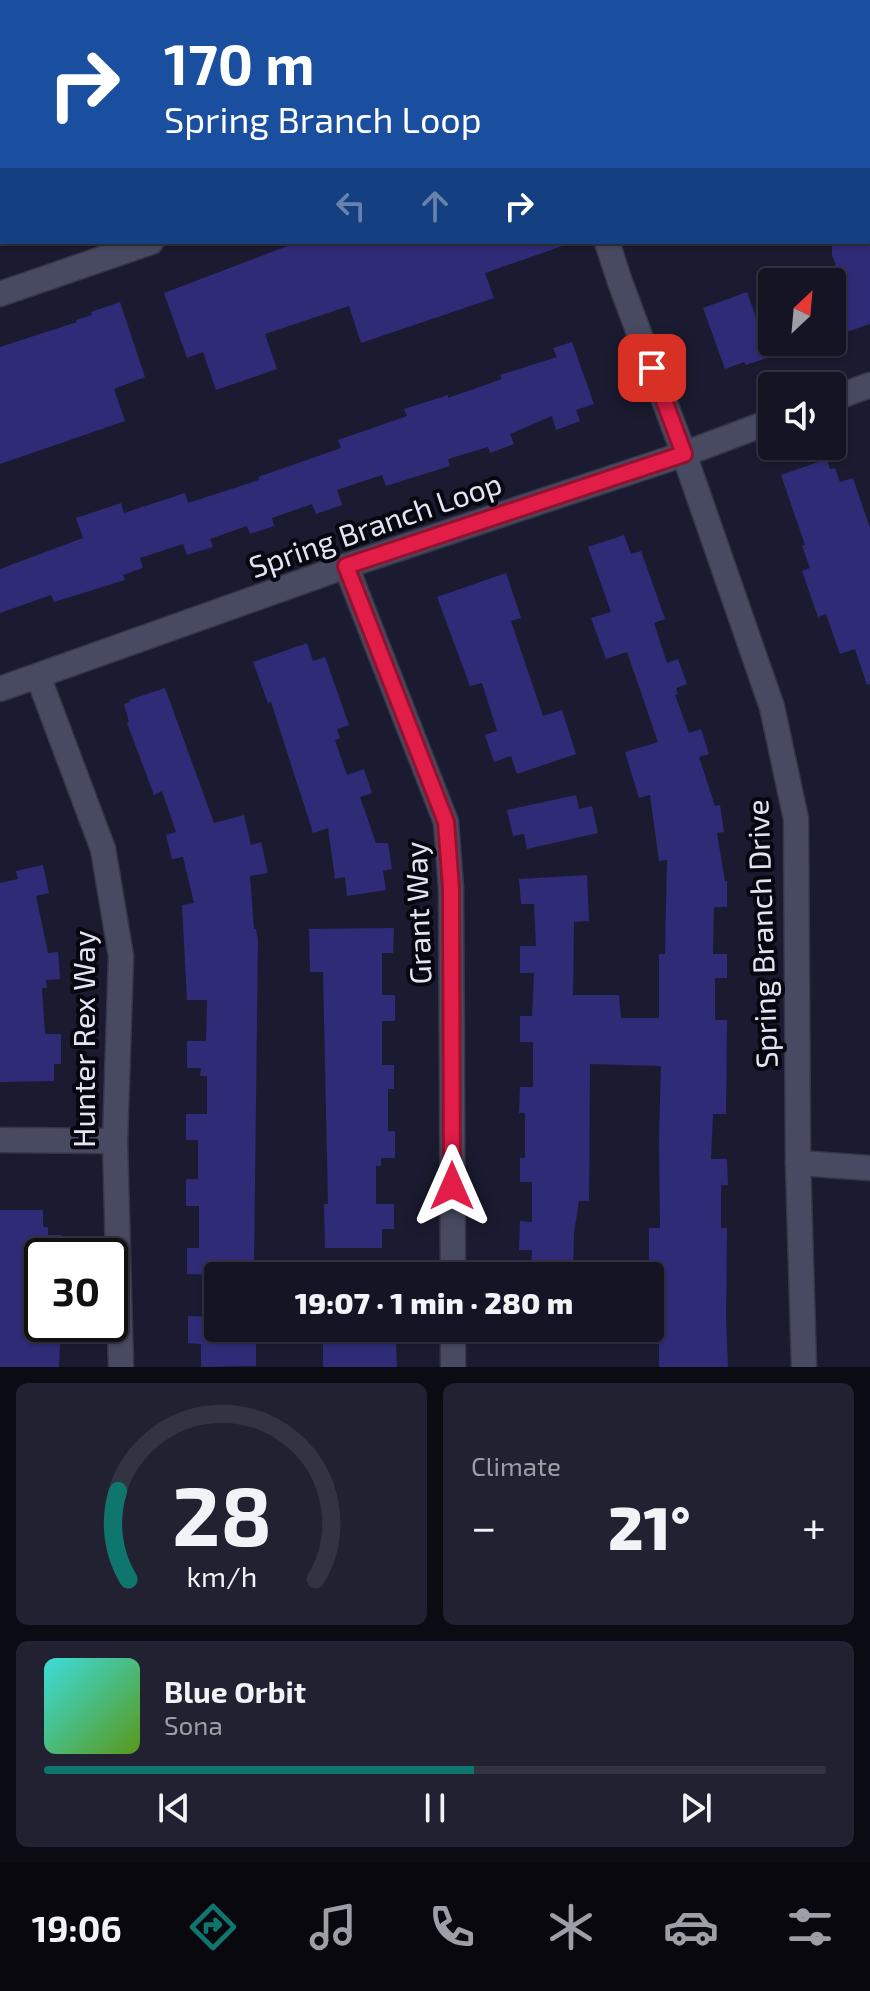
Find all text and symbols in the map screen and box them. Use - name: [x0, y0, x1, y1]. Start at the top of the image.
- text: 170 m: [164, 29, 315, 96]
- icon: right: [32, 32, 136, 136]
- text: Spring Branch Loop: [164, 97, 482, 140]
- icon: left: [329, 184, 373, 228]
- icon: ahead: [413, 184, 457, 228]
- icon: right: [497, 184, 541, 228]
- north arrow: [758, 268, 846, 356]
- map controls: [758, 268, 846, 460]
- pin: [618, 334, 686, 402]
- icon: arrive: [630, 346, 674, 390]
- button: sound: [758, 372, 846, 460]
- street label: Spring Branch Loop: [244, 464, 506, 584]
- street label: Spring Branch Drive: [738, 799, 784, 1069]
- street label: Grant Way: [397, 841, 437, 985]
- street label: Hunter Rex Way: [65, 930, 101, 1148]
- position arrow: [410, 1144, 494, 1228]
- speed limit sign: 30: [24, 1238, 128, 1342]
- text: 19:07 · 1 min · 280 m: [295, 1284, 573, 1320]
- text: Climate: [471, 1450, 561, 1481]
- text: 28: [171, 1463, 272, 1563]
- text: 21°: [608, 1490, 691, 1562]
- text: −: [471, 1499, 497, 1552]
- text: +: [802, 1499, 826, 1552]
- text: km/h: [186, 1558, 257, 1593]
- text: Blue Orbit: [164, 1673, 306, 1709]
- text: Sona: [164, 1709, 223, 1740]
- icon: previous: [152, 1786, 196, 1830]
- icon: pause: [413, 1786, 457, 1830]
- icon: next: [674, 1786, 718, 1830]
- icon: directions: [185, 1899, 241, 1955]
- icon: music: [305, 1899, 361, 1955]
- icon: phone: [424, 1899, 480, 1955]
- icon: climate: [543, 1899, 599, 1955]
- icon: car: [663, 1899, 719, 1955]
- icon: filters: [782, 1899, 838, 1955]
- text: 19:06: [32, 1906, 122, 1949]

